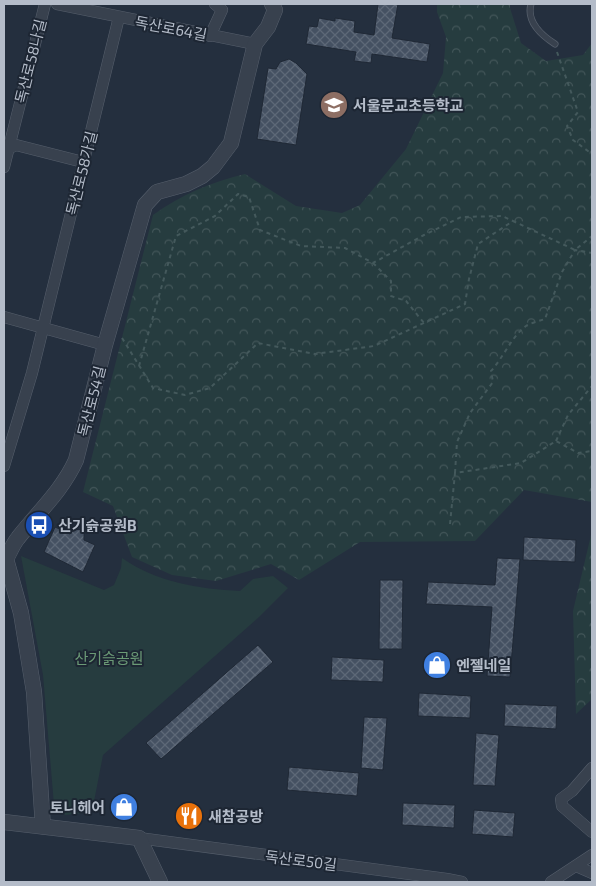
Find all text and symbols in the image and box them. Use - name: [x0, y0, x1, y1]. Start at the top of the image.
- street label: 독산로64길: [133, 12, 209, 44]
- street label: 독산로58나길: [11, 17, 49, 105]
- school or university icon: 서울문교초등학교: [319, 90, 349, 120]
- place label: 서울문교초등학교: [353, 96, 464, 114]
- street label: 독산로58가길: [62, 129, 100, 217]
- street label: 독산로54길: [74, 364, 108, 438]
- bus stop icon: 산기슭공원B: [24, 510, 54, 540]
- place label: 산기슭공원B: [58, 516, 137, 534]
- park label: 산기슭공원: [74, 649, 144, 667]
- shop icon: 엔젤네일: [422, 650, 452, 680]
- place label: 엔젤네일: [456, 656, 511, 674]
- shop icon: 토니헤어: [109, 792, 139, 822]
- place label: 토니헤어: [50, 798, 105, 816]
- restaurant icon: 새참공방: [174, 801, 204, 831]
- place label: 새참공방: [208, 807, 263, 825]
- street label: 독산로50길: [264, 847, 338, 873]

